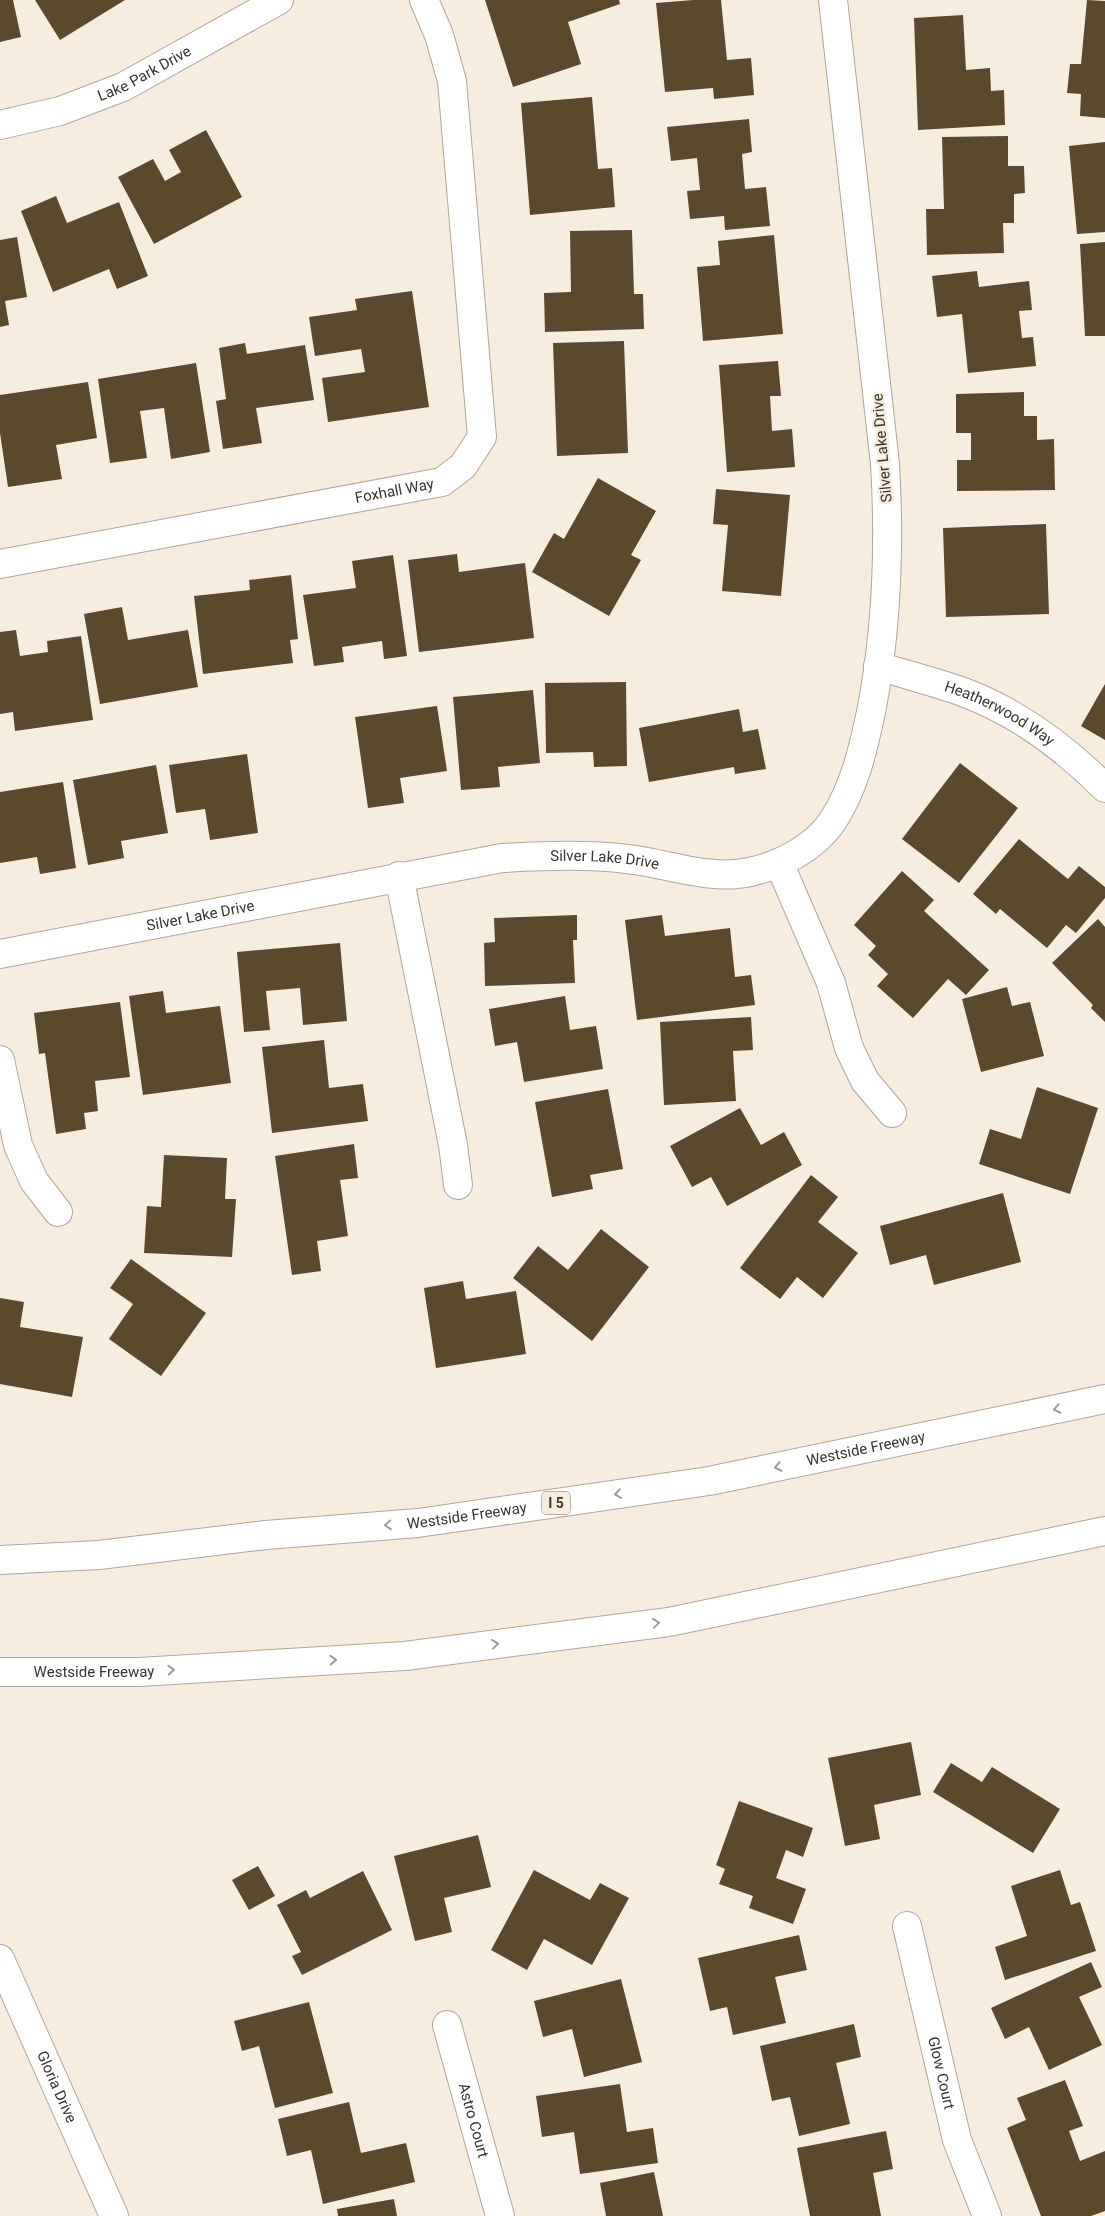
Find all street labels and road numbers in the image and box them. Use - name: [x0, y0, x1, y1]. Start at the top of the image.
- street label: Lake Park Drive: [95, 42, 194, 105]
- street label: Silver Lake Drive: [868, 393, 896, 503]
- street label: Foxhall Way: [353, 475, 435, 507]
- street label: Heatherwood Way: [942, 677, 1058, 749]
- street label: Silver Lake Drive: [550, 847, 661, 873]
- street label: Silver Lake Drive: [145, 897, 256, 935]
- street label: Westside Freeway: [805, 1427, 927, 1470]
- road number: I 5: [542, 1492, 570, 1515]
- street label: Westside Freeway: [406, 1498, 528, 1533]
- street label: Westside Freeway: [34, 1662, 155, 1681]
- street label: Glow Court: [924, 2035, 959, 2111]
- street label: Gloria Drive: [33, 2048, 81, 2126]
- street label: Astro Court: [455, 2081, 492, 2160]

